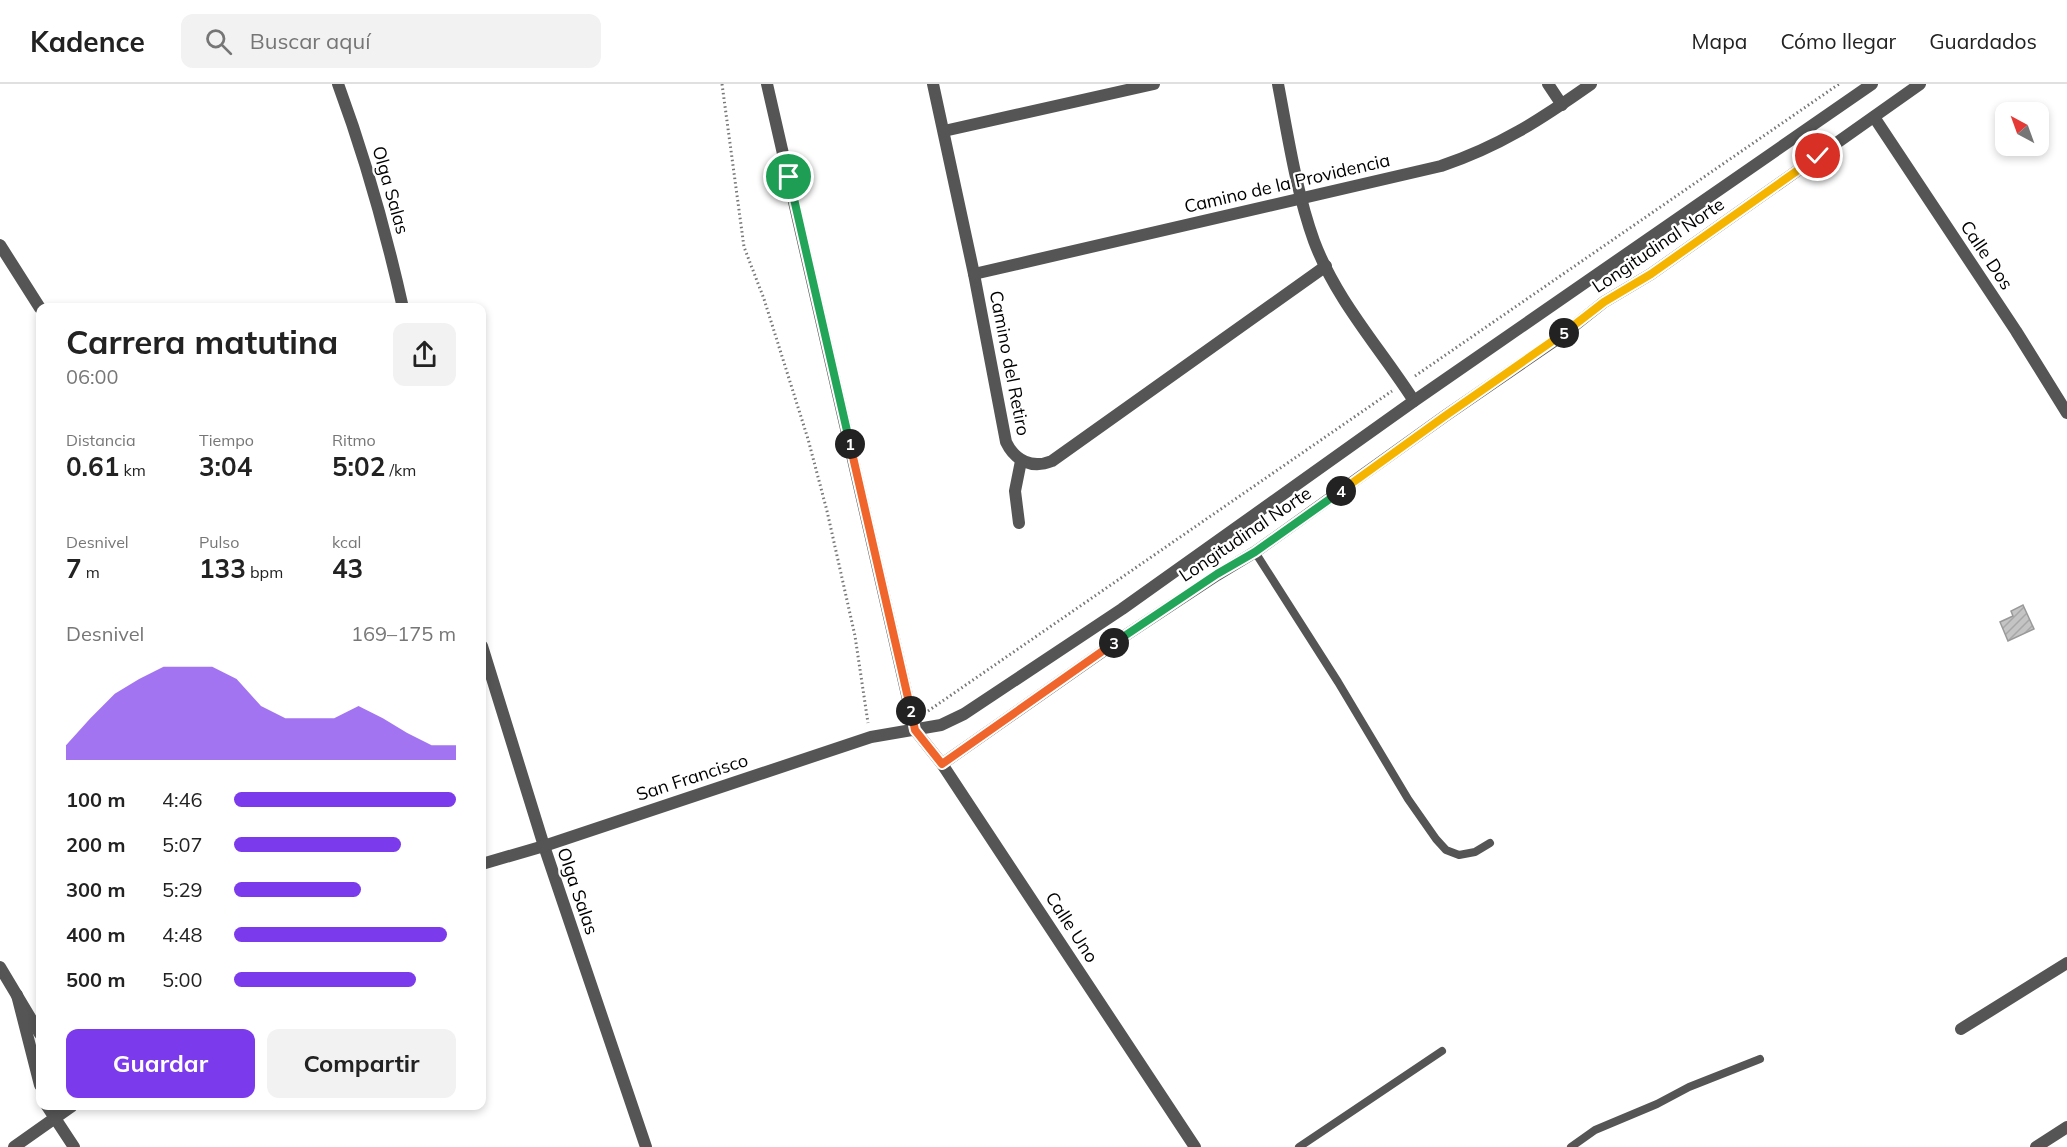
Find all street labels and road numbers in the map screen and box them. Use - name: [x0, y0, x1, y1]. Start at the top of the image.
- street label: Olga Salas: [367, 143, 415, 237]
- street label: Camino de la Providencia: [1182, 148, 1392, 218]
- street label: Longitudinal Norte: [1588, 192, 1728, 298]
- street label: Calle Dos: [1956, 216, 2019, 294]
- street label: Camino del Retiro: [985, 288, 1035, 438]
- street label: Longitudinal Norte: [1175, 481, 1315, 587]
- street label: San Francisco: [633, 748, 751, 806]
- street label: Olga Salas: [552, 844, 604, 938]
- street label: Calle Uno: [1041, 887, 1103, 967]

